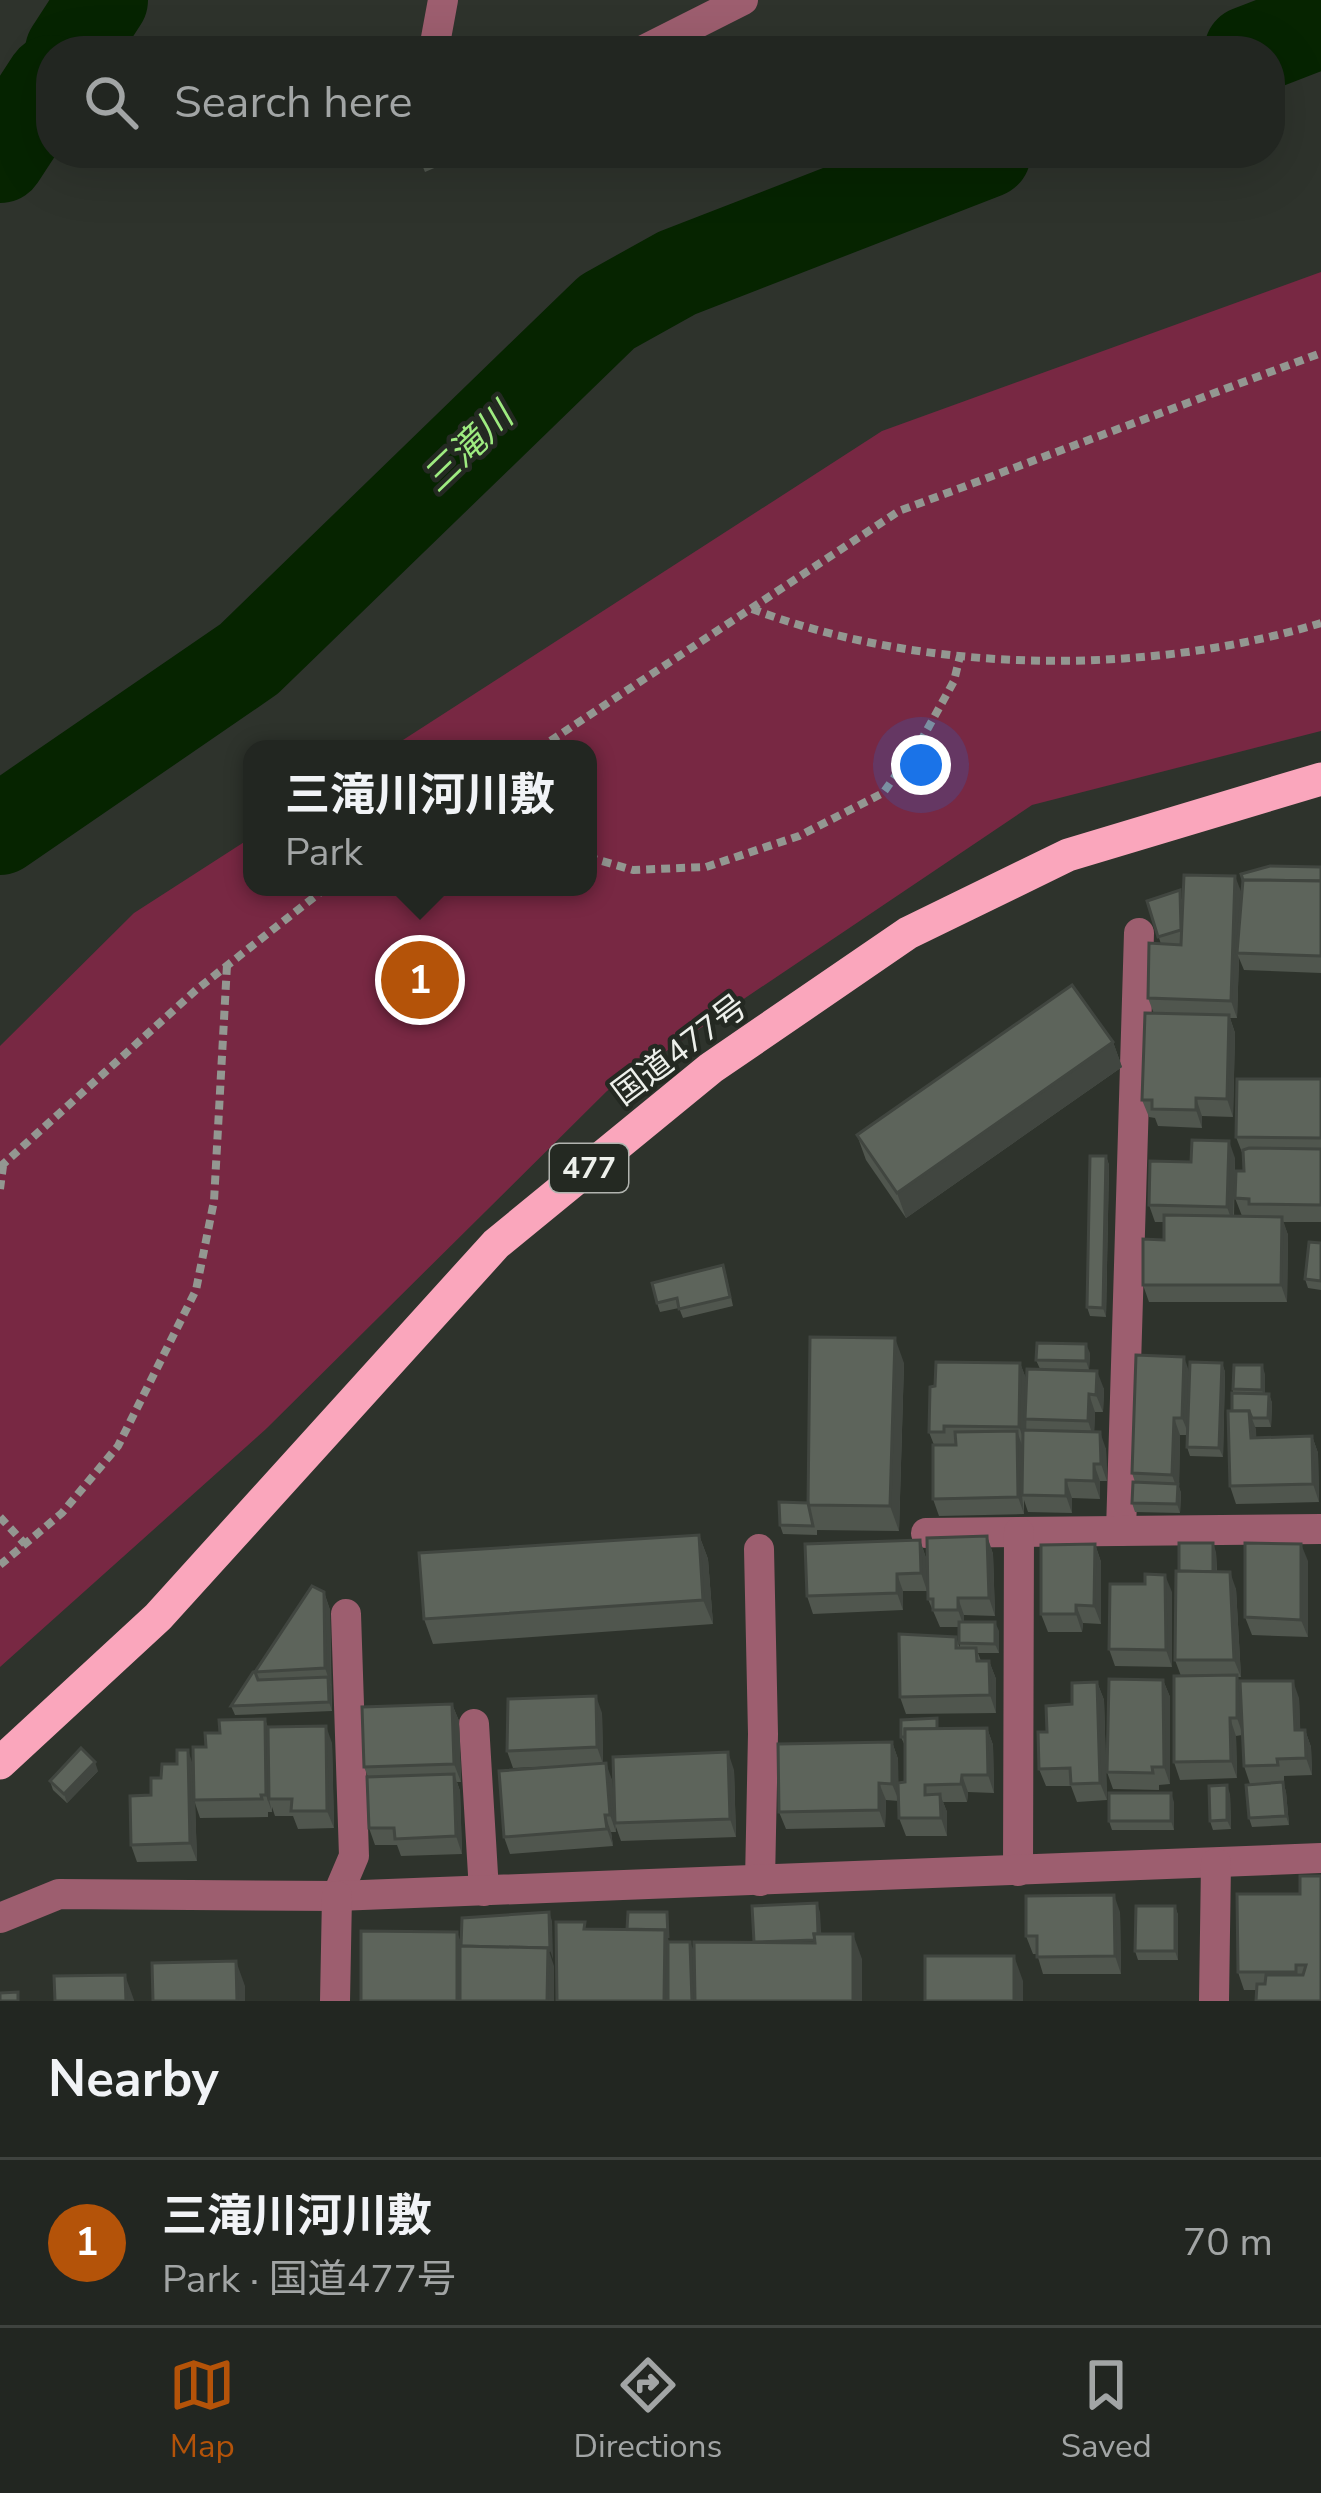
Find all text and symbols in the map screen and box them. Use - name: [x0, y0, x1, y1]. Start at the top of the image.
- search box: [36, 36, 1285, 168]
- icon: search: [78, 69, 144, 135]
- text: Search here: [174, 72, 413, 133]
- water label: 三滝川: [412, 390, 527, 503]
- your location: [891, 735, 951, 795]
- popup: [243, 740, 597, 896]
- text: 三滝川河川敷: [285, 765, 555, 826]
- text: Park: [285, 826, 363, 879]
- pin: 1: [381, 935, 459, 1025]
- street label: 国道477号: [603, 985, 757, 1116]
- road number: 477: [550, 1144, 628, 1192]
- text: Nearby: [48, 2044, 219, 2114]
- text: 三滝川河川敷: [162, 2186, 432, 2247]
- text: 1: [75, 2216, 99, 2269]
- text: 70 m: [1183, 2216, 1273, 2269]
- text: Park · 国道477号: [162, 2253, 456, 2306]
- tab: Map: [169, 2352, 235, 2469]
- tab: Directions: [574, 2352, 722, 2469]
- tab: Saved: [1061, 2352, 1152, 2469]

